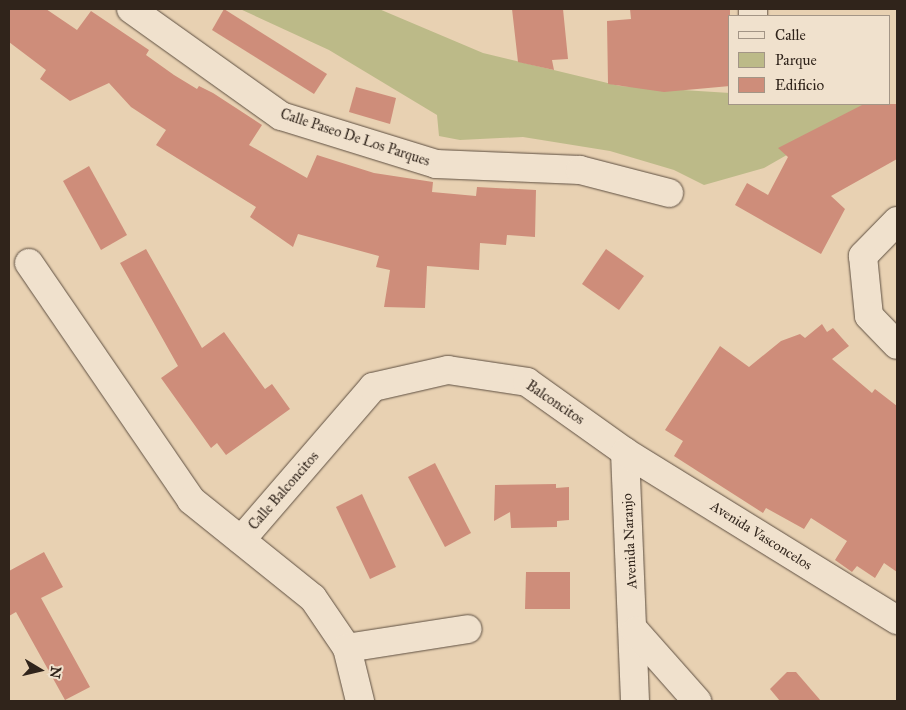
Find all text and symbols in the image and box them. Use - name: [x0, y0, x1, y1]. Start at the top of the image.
- legend: [728, 15, 891, 105]
- text: Calle: [775, 26, 806, 44]
- text: Parque: [775, 51, 817, 69]
- text: Edificio: [775, 76, 824, 94]
- street label: Calle Paseo De Los Parques: [278, 106, 432, 170]
- street label: Balconcitos: [523, 377, 587, 429]
- street label: Calle Balconcitos: [245, 448, 323, 534]
- street label: Avenida Naranjo: [619, 493, 641, 589]
- street label: Avenida Vasconcelos: [707, 498, 815, 574]
- north arrow: [15, 645, 65, 695]
- text: N: [46, 665, 65, 680]

